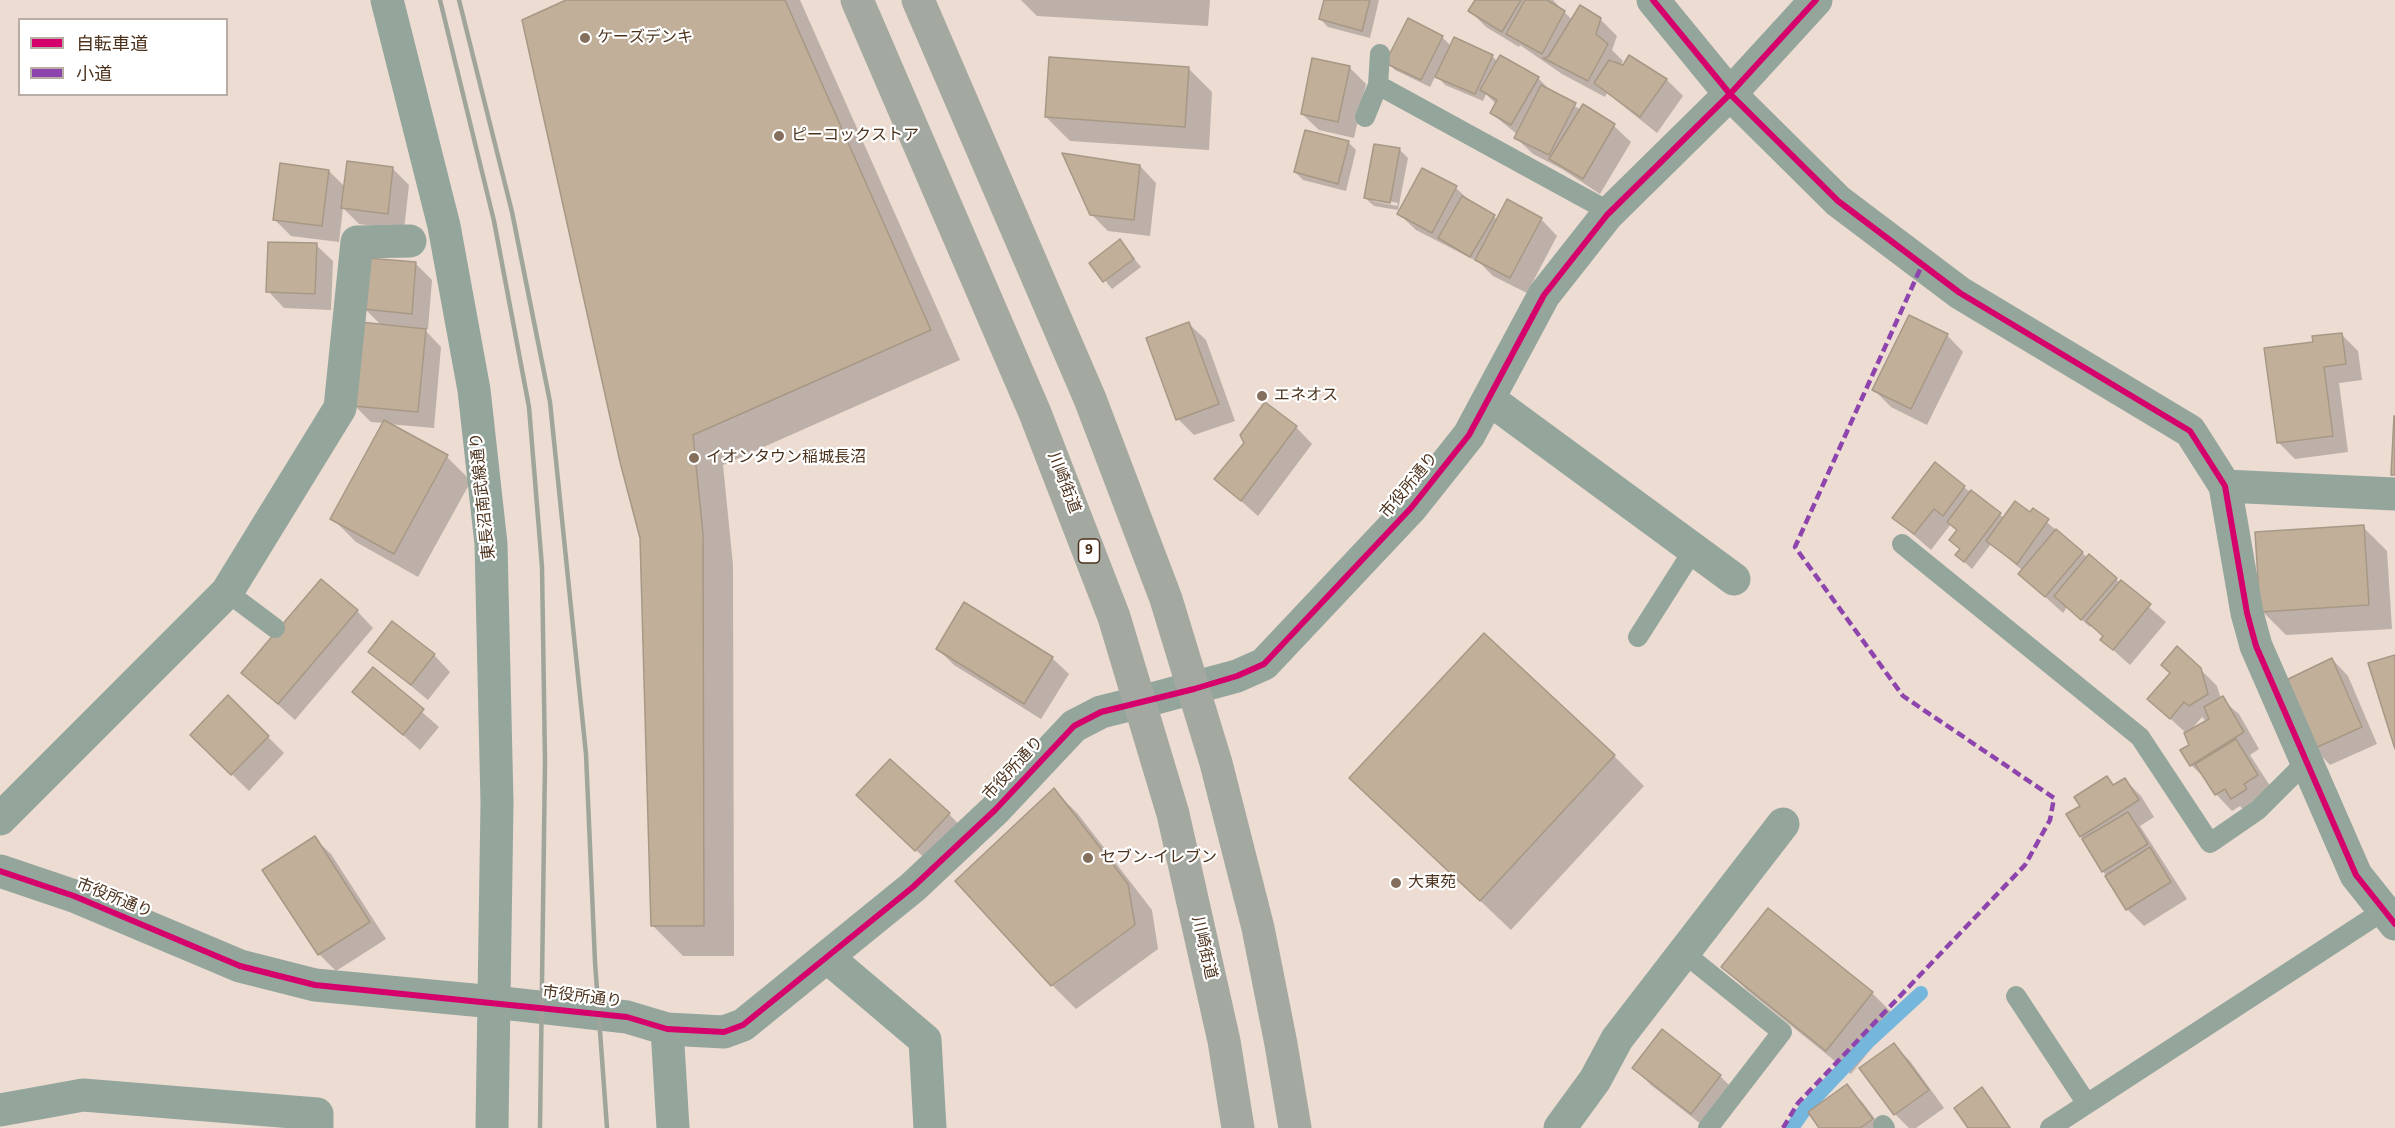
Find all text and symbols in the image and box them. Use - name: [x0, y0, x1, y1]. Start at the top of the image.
- legend: [18, 18, 228, 96]
- place label: ケーズデンキ: [597, 28, 693, 48]
- marker: ケーズデンキ: [578, 31, 592, 45]
- text: 自転車道: [76, 32, 148, 57]
- text: 小道: [76, 62, 112, 87]
- place label: ピーコックストア: [791, 126, 919, 146]
- marker: ピーコックストア: [772, 129, 786, 143]
- place label: エネオス: [1274, 386, 1338, 406]
- marker: エネオス: [1255, 389, 1269, 403]
- street label: 東長沼南武線通り: [468, 431, 500, 561]
- place label: イオンタウン稲城長沼: [706, 448, 866, 468]
- street label: 市役所通り: [1377, 449, 1443, 523]
- street label: 川崎街道: [1043, 450, 1083, 516]
- marker: イオンタウン稲城長沼: [687, 451, 701, 465]
- road number: 9: [1078, 539, 1100, 563]
- street label: 市役所通り: [980, 733, 1048, 805]
- place label: セブン-イレブン: [1100, 848, 1217, 868]
- marker: セブン-イレブン: [1081, 851, 1095, 865]
- place label: 大東苑: [1408, 873, 1456, 893]
- street label: 市役所通り: [73, 875, 155, 923]
- marker: 大東苑: [1389, 876, 1403, 890]
- street label: 川崎街道: [1186, 915, 1220, 981]
- street label: 市役所通り: [541, 984, 623, 1012]

